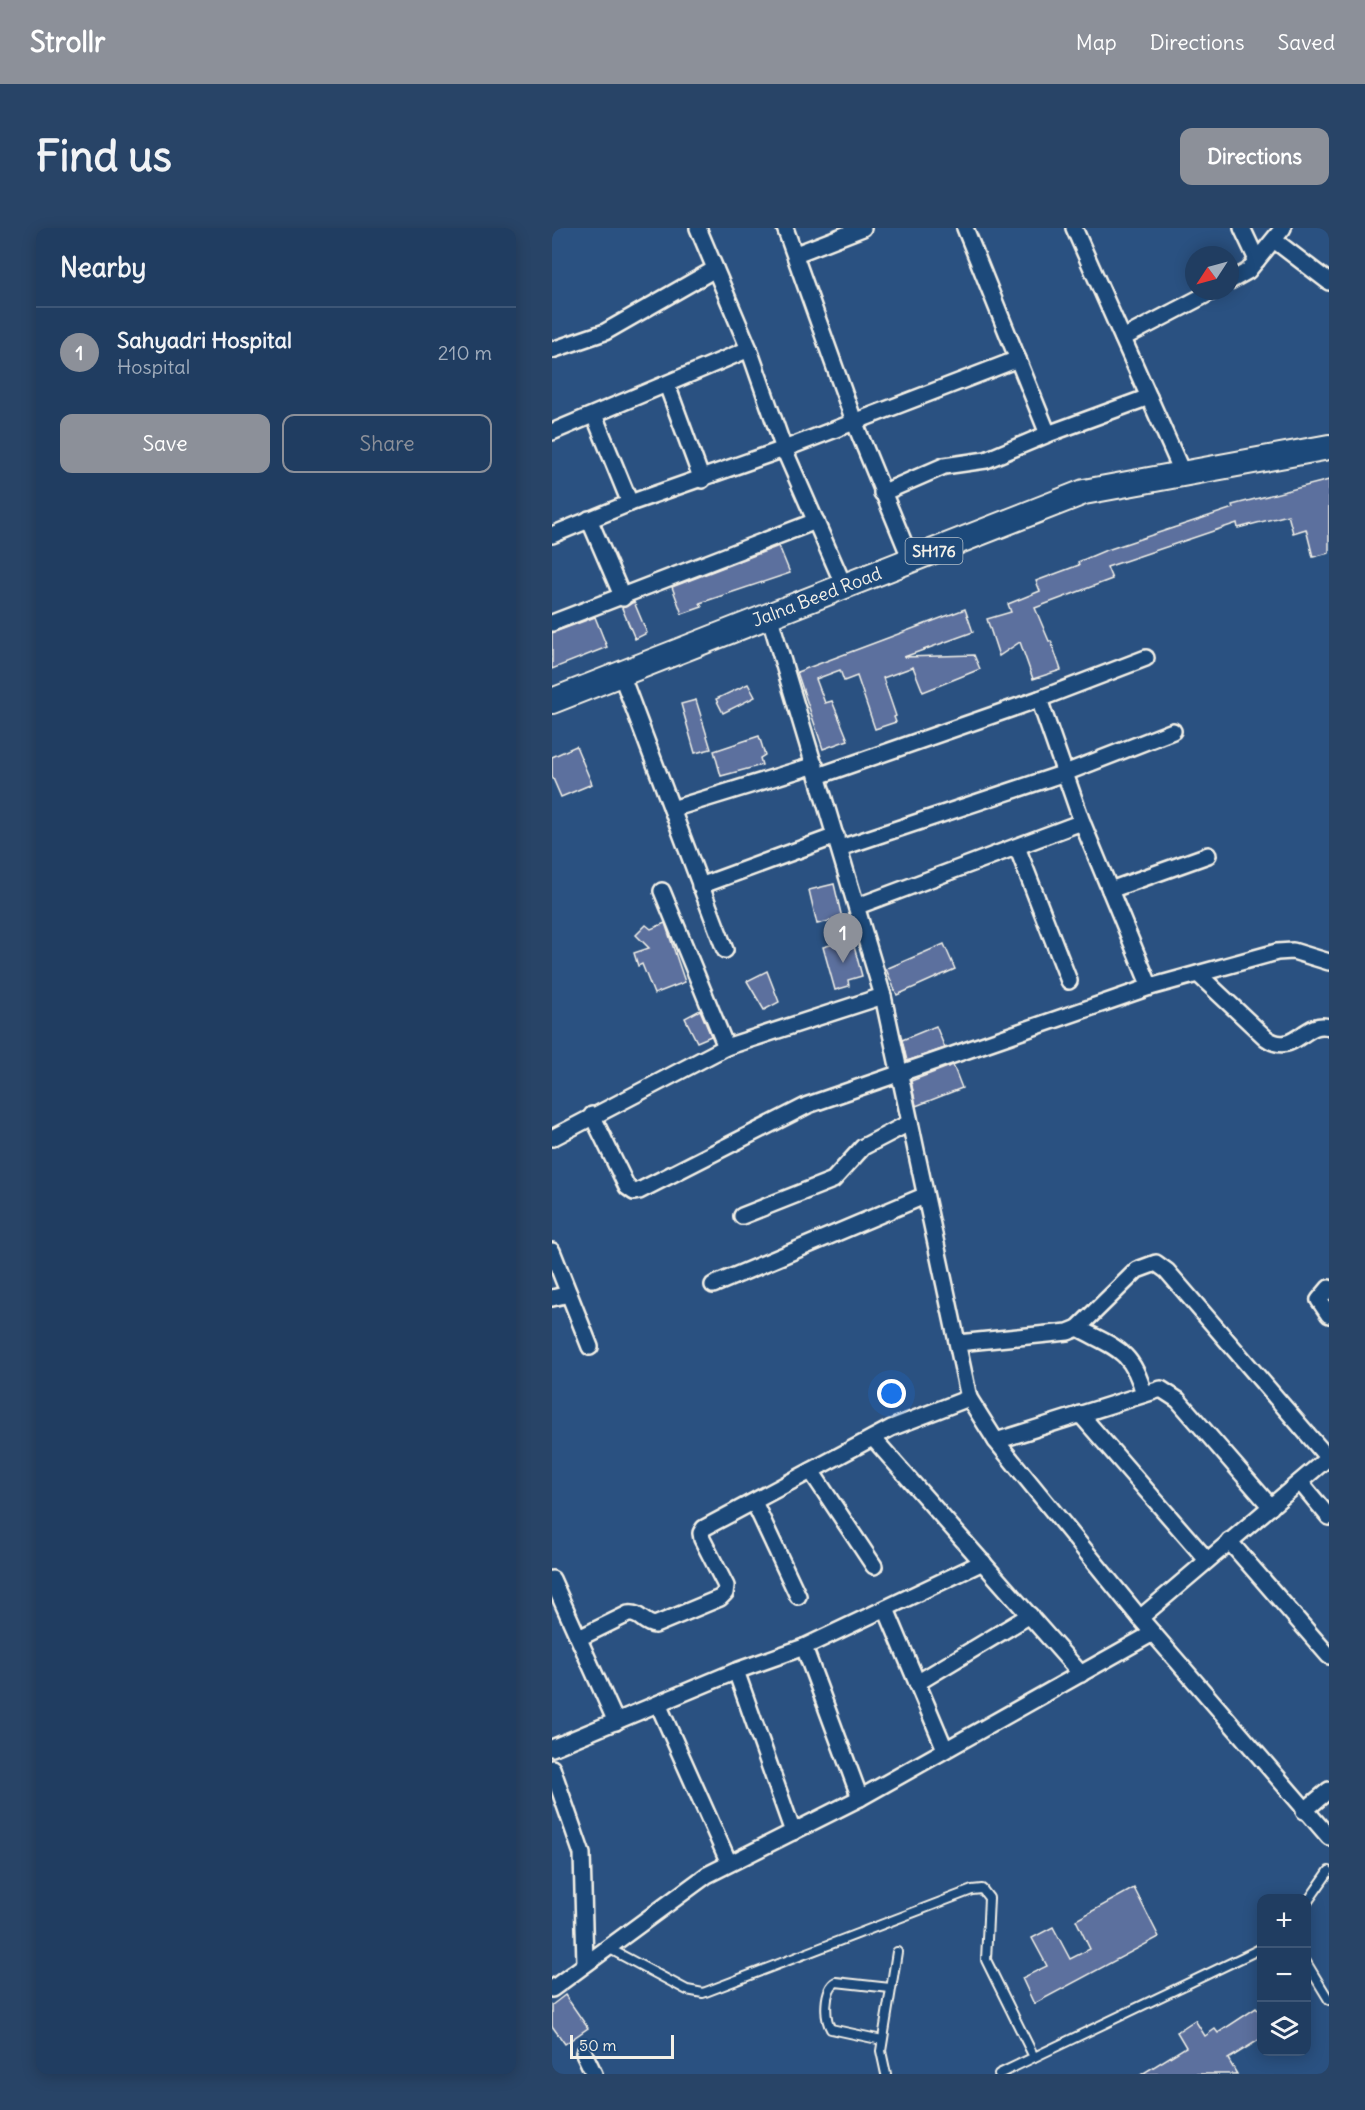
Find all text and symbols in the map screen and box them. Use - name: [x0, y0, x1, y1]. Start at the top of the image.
- text: Strollr: [30, 24, 105, 60]
- text: Map: [1076, 29, 1117, 56]
- text: Directions: [1150, 29, 1244, 56]
- text: Saved: [1277, 29, 1335, 56]
- button: Directions: [1180, 128, 1329, 185]
- text: Find us: [36, 130, 172, 182]
- north arrow: [1185, 246, 1239, 300]
- text: Nearby: [60, 251, 146, 284]
- text: Sahyadri Hospital: [117, 326, 292, 354]
- text: 1: [76, 340, 83, 365]
- text: 210 m: [438, 340, 492, 365]
- text: Hospital: [117, 354, 190, 379]
- button: Save: [60, 414, 270, 473]
- button: Share: [282, 414, 492, 473]
- road number: SH176: [906, 538, 962, 564]
- street label: Jalna Beed Road: [749, 561, 885, 632]
- pin: 1: [824, 914, 862, 963]
- your location: [877, 1379, 906, 1408]
- map controls: [1257, 1894, 1311, 2056]
- button: +: [1257, 1894, 1311, 1948]
- button: −: [1257, 1948, 1311, 2002]
- button: layers: [1257, 2002, 1311, 2056]
- scale bar: [570, 2032, 674, 2060]
- text: 50 m: [579, 2035, 617, 2055]

